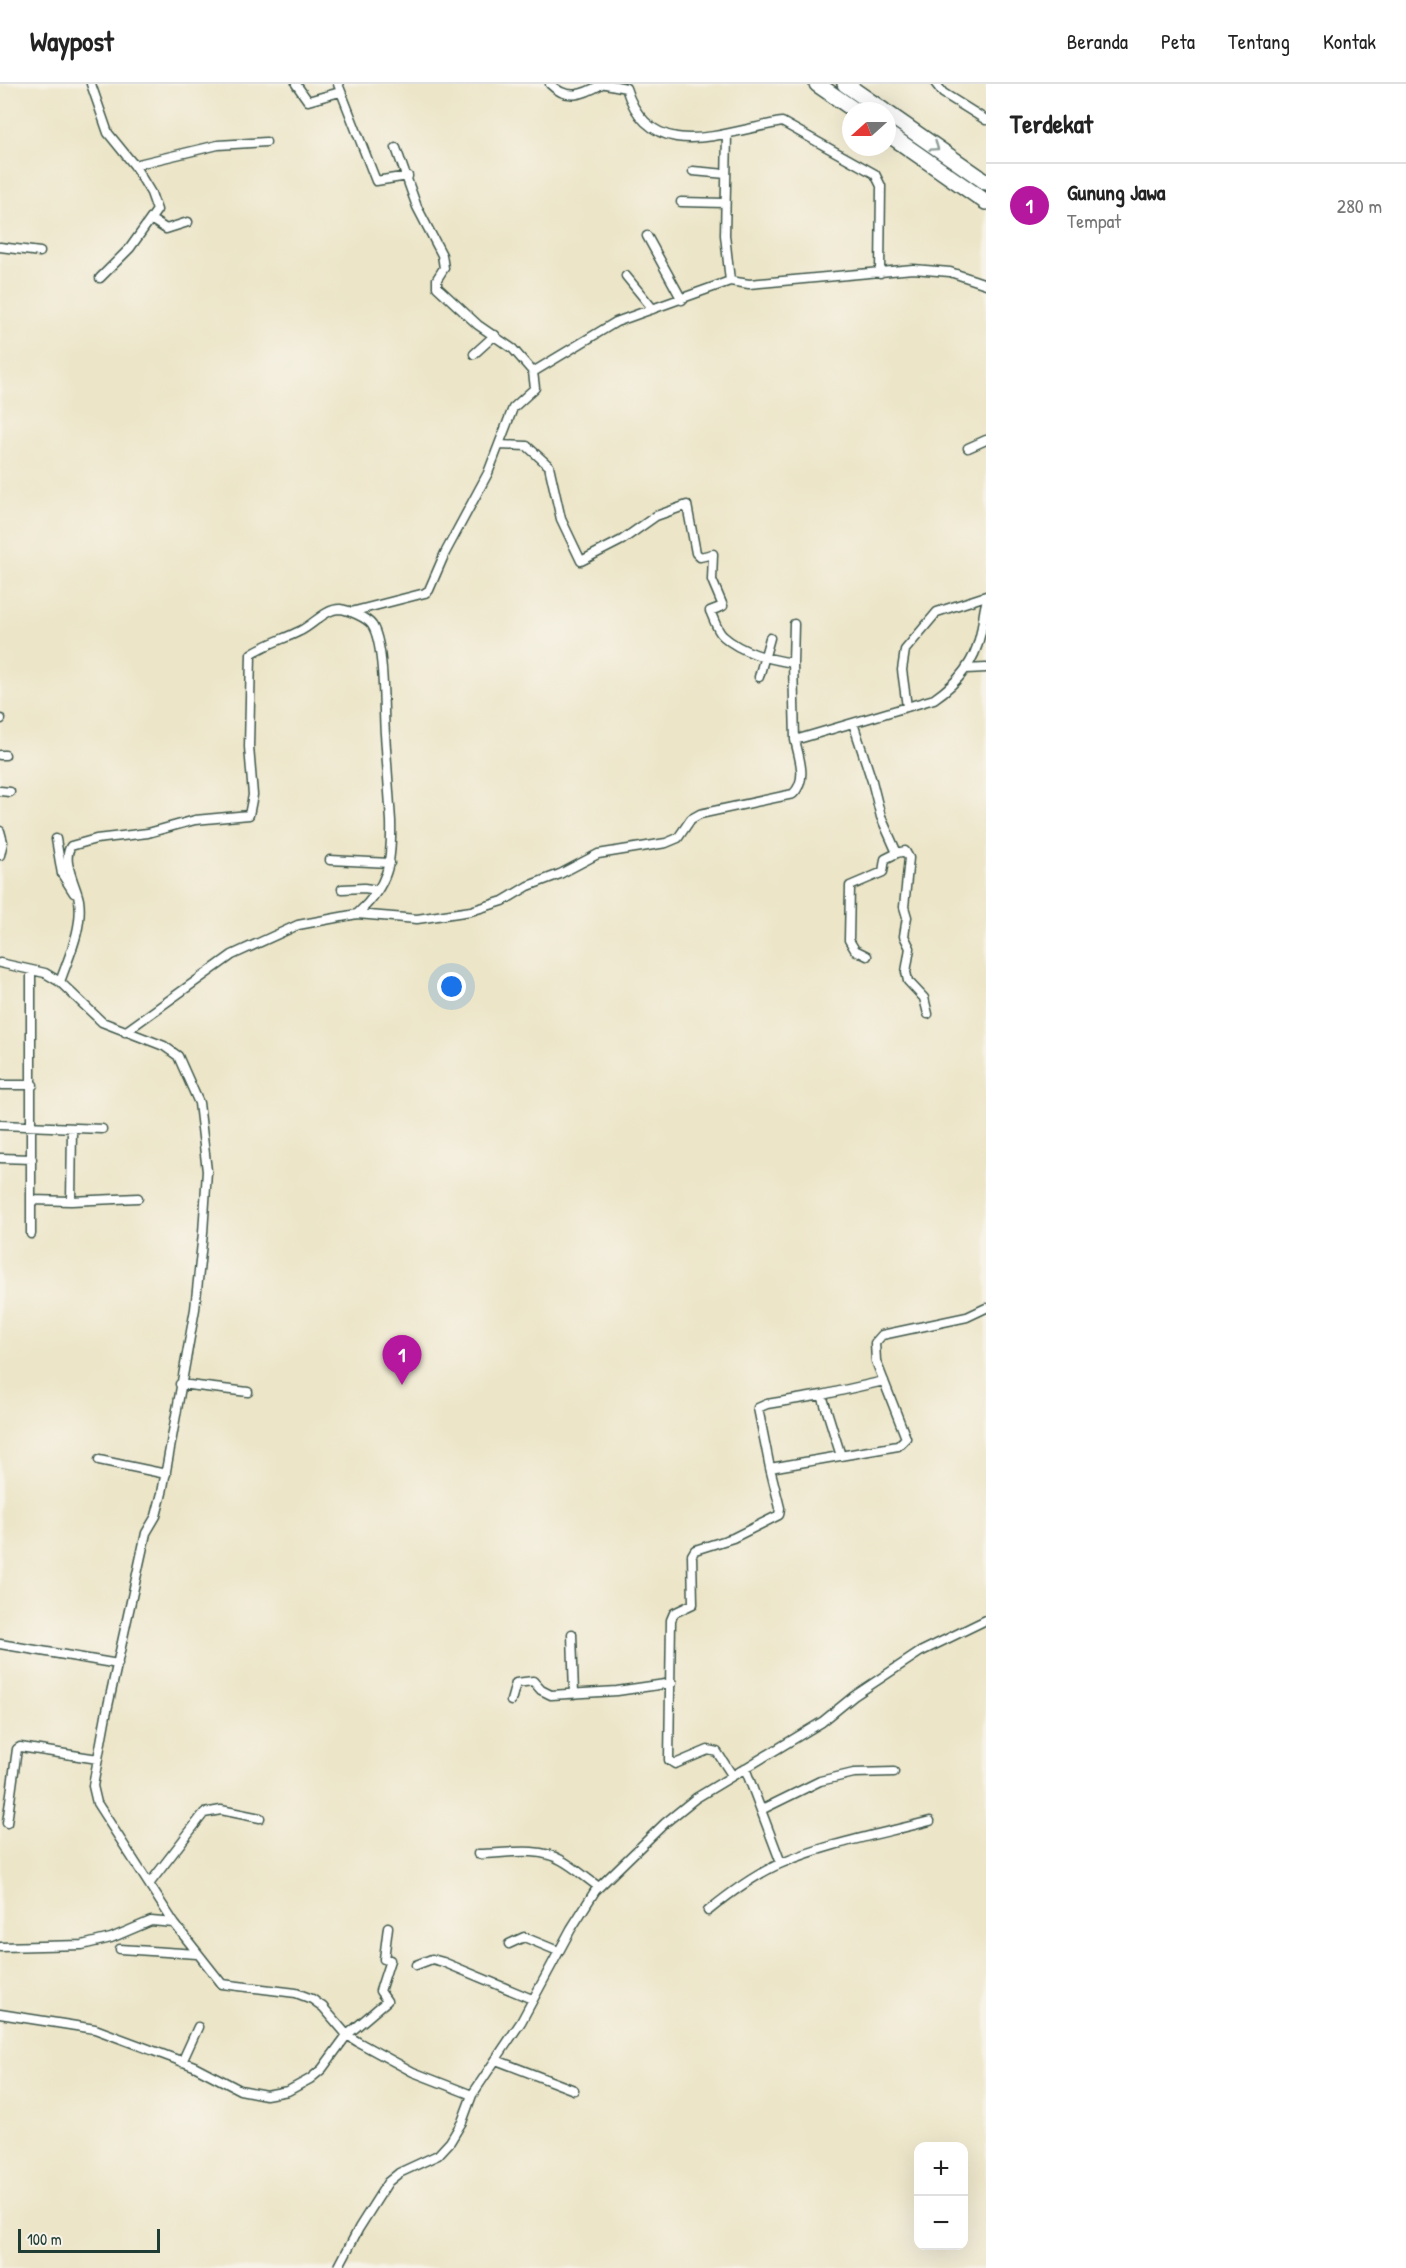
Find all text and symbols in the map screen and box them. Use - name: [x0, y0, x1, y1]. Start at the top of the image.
- text: Waypost: [30, 22, 114, 60]
- text: Beranda: [1067, 27, 1128, 56]
- text: Peta: [1161, 27, 1195, 56]
- text: Tentang: [1228, 27, 1290, 56]
- text: Kontak: [1323, 27, 1376, 56]
- north arrow: [842, 102, 896, 156]
- text: Terdekat: [1010, 106, 1093, 141]
- one-way arrow: [928, 140, 939, 151]
- text: Gunung Jawa: [1067, 177, 1165, 207]
- text: 1: [1026, 192, 1033, 219]
- text: 280 m: [1337, 192, 1382, 219]
- text: Tempat: [1067, 207, 1121, 234]
- your location: [437, 972, 466, 1001]
- pin: 1: [382, 1336, 422, 1385]
- map controls: [914, 2142, 968, 2250]
- button: +: [914, 2142, 968, 2196]
- button: −: [914, 2196, 968, 2250]
- scale bar: [18, 2226, 160, 2254]
- text: 100 m: [27, 2228, 62, 2250]

